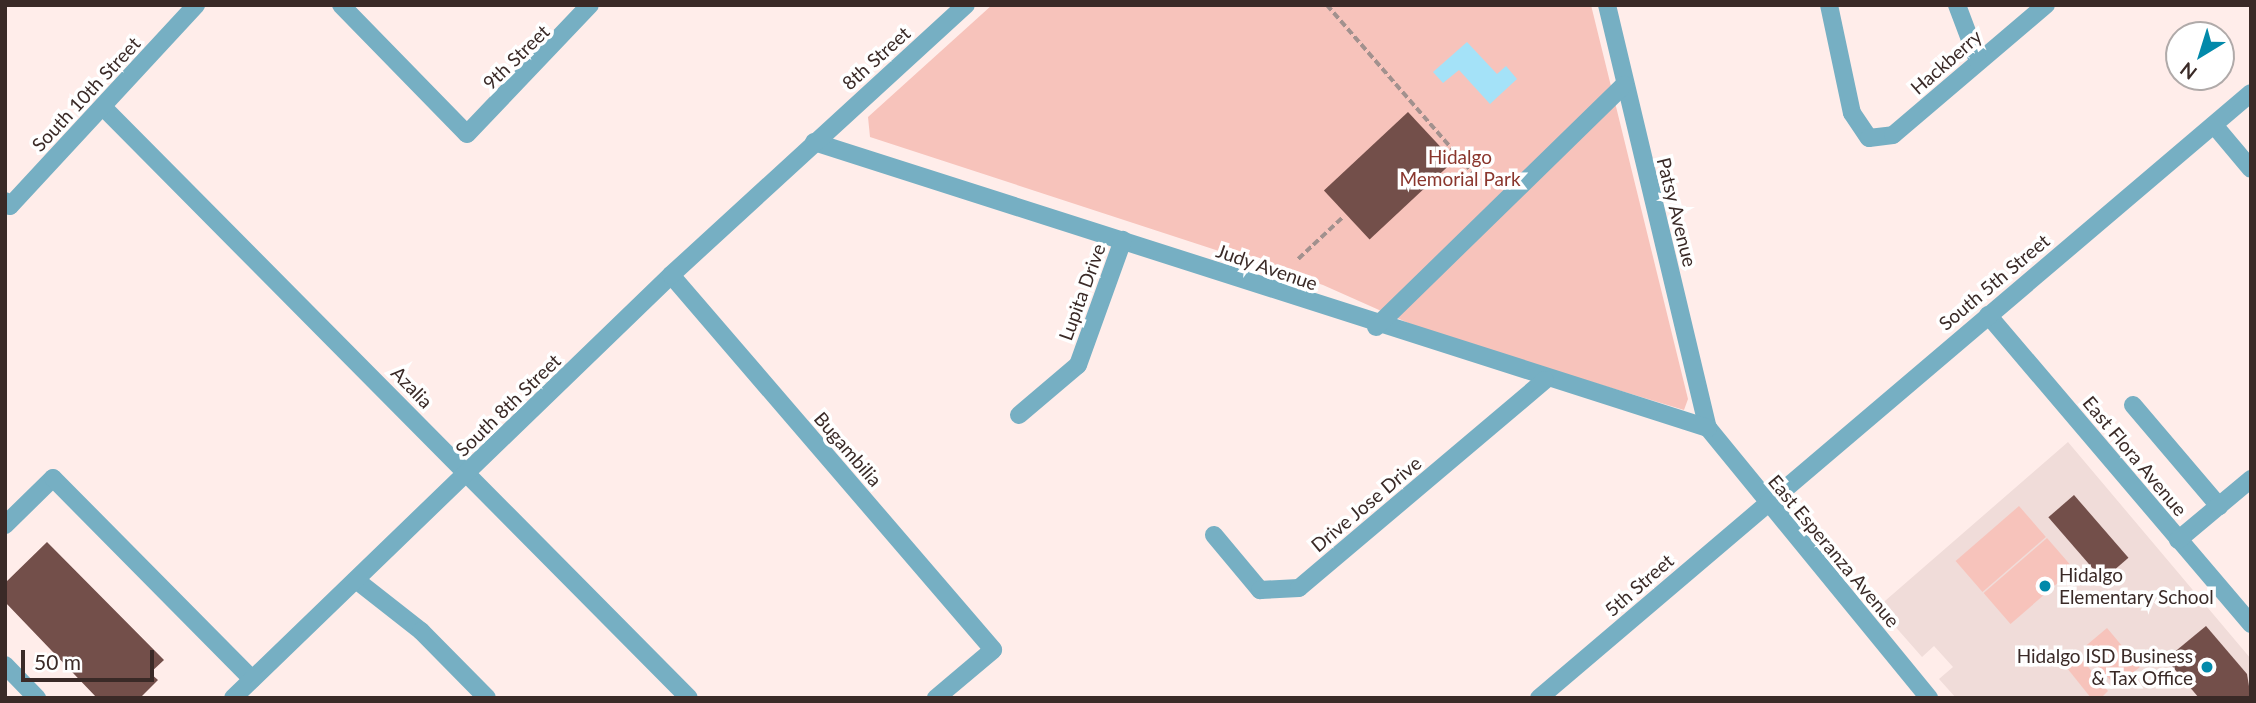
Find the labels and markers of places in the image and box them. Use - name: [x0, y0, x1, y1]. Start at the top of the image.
- place label: Hidalgo Elementary School: [2059, 564, 2214, 608]
- marker: Hidalgo Elementary School: [2037, 578, 2053, 594]
- place label: Hidalgo ISD Business & Tax Office: [2017, 645, 2193, 689]
- marker: Hidalgo ISD Business & Tax Office: [2199, 659, 2215, 675]

